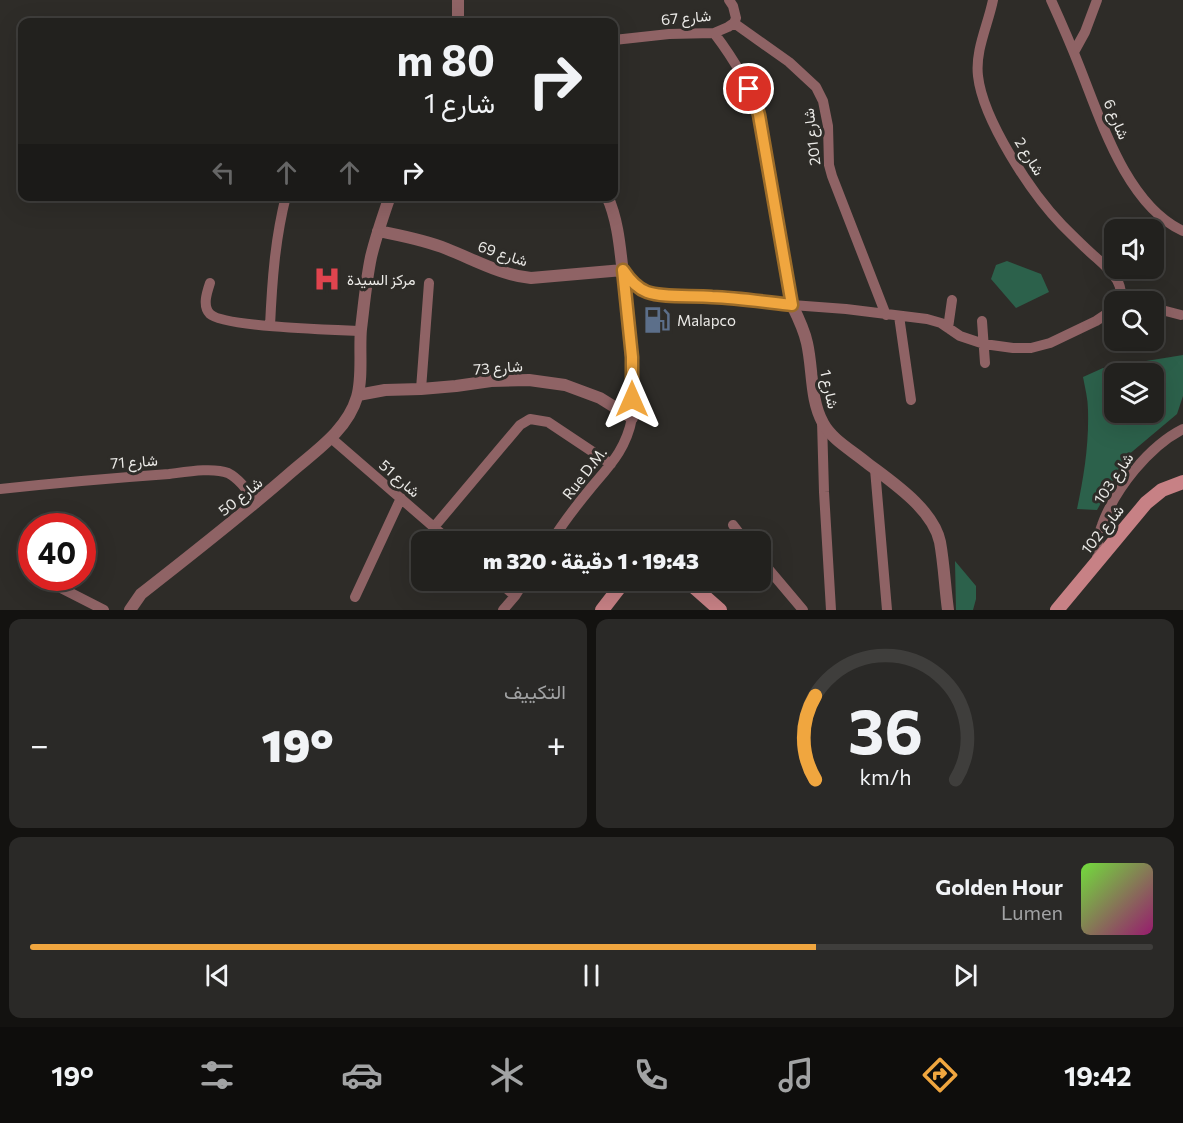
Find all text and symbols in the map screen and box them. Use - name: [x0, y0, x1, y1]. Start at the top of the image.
- street label: شارع 67: [660, 6, 712, 31]
- text: 80 m: [396, 33, 495, 85]
- icon: right: [516, 42, 594, 120]
- pin: [723, 63, 774, 114]
- icon: arrive: [732, 72, 765, 105]
- text: شارع 1: [424, 86, 495, 119]
- street label: شارع 6: [1098, 96, 1134, 143]
- street label: شارع 201: [799, 107, 826, 167]
- street label: شارع 2: [1009, 134, 1049, 180]
- icon: left: [207, 156, 240, 189]
- icon: ahead: [270, 156, 303, 189]
- icon: ahead: [333, 156, 366, 189]
- icon: right: [396, 156, 429, 189]
- map controls: [1104, 219, 1164, 423]
- button: sound: [1104, 219, 1164, 279]
- street label: شارع 69: [475, 237, 530, 272]
- hospital icon: مركز السيدة: [312, 264, 342, 294]
- place label: مركز السيدة: [347, 270, 416, 289]
- button: search: [1104, 291, 1164, 351]
- fuel station icon: Malapco: [642, 305, 672, 335]
- place label: Malapco: [677, 311, 736, 329]
- street label: شارع 73: [473, 356, 524, 381]
- button: layers: [1104, 363, 1164, 423]
- position arrow: [600, 367, 664, 431]
- street label: شارع 1: [814, 368, 843, 411]
- street label: Rue D.M.: [558, 443, 610, 503]
- street label: شارع 103: [1089, 449, 1139, 509]
- street label: شارع 71: [110, 450, 159, 475]
- street label: شارع 51: [374, 455, 424, 503]
- street label: شارع 50: [214, 473, 268, 522]
- street label: شارع 102: [1077, 501, 1130, 559]
- speed limit sign: 40: [18, 513, 96, 591]
- text: 19:43 · 1 دقيقة · 320 m: [483, 547, 699, 574]
- text: التكييف: [504, 679, 566, 703]
- text: 36: [848, 691, 922, 767]
- text: 19°: [262, 716, 334, 771]
- text: −: [30, 723, 49, 764]
- text: +: [547, 723, 566, 764]
- text: km/h: [859, 764, 911, 790]
- text: Golden Hour: [935, 873, 1063, 900]
- text: Lumen: [1001, 900, 1063, 924]
- icon: previous: [201, 959, 234, 992]
- icon: pause: [575, 959, 608, 992]
- icon: next: [949, 959, 982, 992]
- icon: filters: [196, 1054, 238, 1096]
- icon: car: [341, 1054, 383, 1096]
- icon: climate: [486, 1054, 528, 1096]
- icon: phone: [630, 1054, 672, 1096]
- icon: music: [775, 1054, 817, 1096]
- icon: directions: [919, 1054, 961, 1096]
- text: 19°: [51, 1059, 94, 1092]
- text: 19:42: [1064, 1059, 1132, 1092]

